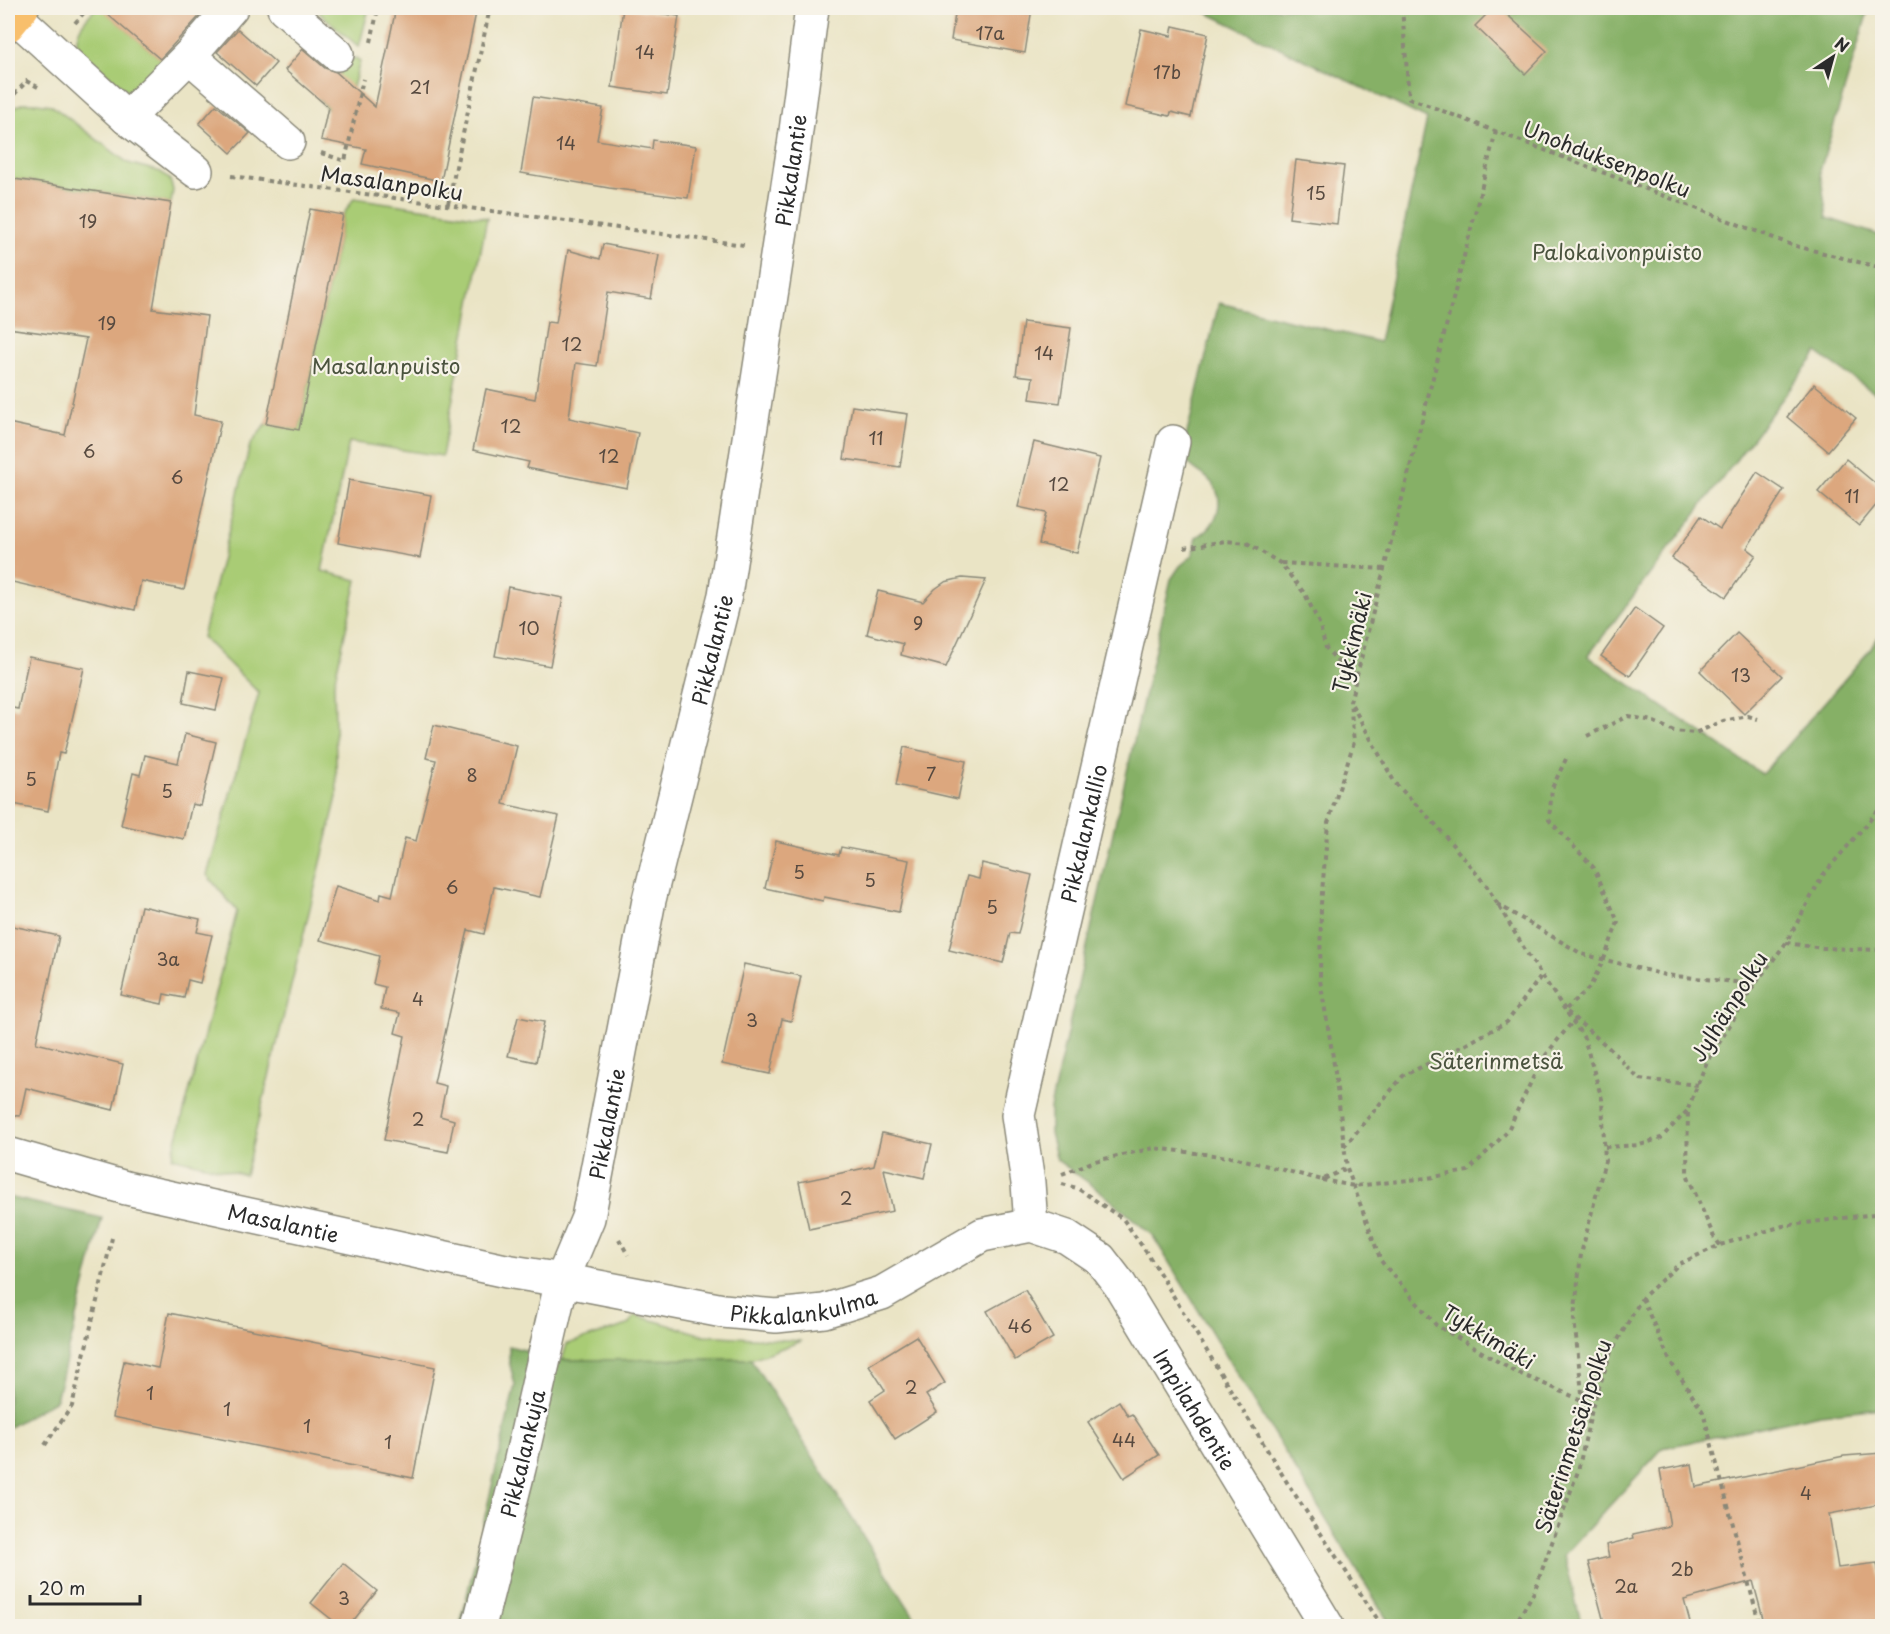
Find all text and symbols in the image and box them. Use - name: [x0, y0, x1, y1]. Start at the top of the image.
- house number: 17a: [976, 19, 1005, 46]
- north arrow: [1803, 27, 1863, 87]
- text: N: [1830, 31, 1855, 57]
- house number: 14: [635, 38, 655, 65]
- house number: 17b: [1153, 58, 1181, 85]
- house number: 21: [410, 73, 430, 100]
- street label: Unohduksenpolku: [1518, 111, 1696, 205]
- street label: Pikkalantie: [766, 112, 814, 228]
- house number: 14: [556, 129, 576, 156]
- street label: Masalanpolku: [319, 156, 465, 208]
- house number: 15: [1306, 179, 1326, 206]
- house number: 19: [79, 207, 97, 234]
- park label: Palokaivonpuisto: [1532, 235, 1702, 267]
- house number: 19: [98, 309, 116, 336]
- house number: 12: [562, 330, 582, 357]
- house number: 14: [1034, 339, 1054, 366]
- park label: Masalanpuisto: [312, 349, 460, 381]
- house number: 12: [501, 412, 521, 439]
- house number: 11: [868, 424, 884, 451]
- house number: 6: [83, 437, 95, 464]
- house number: 12: [599, 442, 619, 469]
- house number: 6: [171, 463, 183, 490]
- house number: 12: [1049, 470, 1069, 497]
- house number: 11: [1844, 482, 1860, 509]
- street label: Tykkimäki: [1323, 588, 1379, 696]
- street label: Pikkalantie: [682, 591, 741, 708]
- house number: 9: [913, 609, 923, 636]
- house number: 10: [518, 614, 540, 641]
- house number: 13: [1731, 661, 1751, 688]
- house number: 7: [926, 760, 936, 787]
- house number: 8: [466, 761, 478, 788]
- street label: Pikkalankallio: [1051, 761, 1114, 906]
- house number: 5: [25, 765, 37, 792]
- house number: 5: [161, 777, 173, 804]
- house number: 5: [793, 858, 805, 885]
- house number: 5: [864, 866, 876, 893]
- house number: 6: [446, 873, 458, 900]
- house number: 5: [986, 893, 998, 920]
- street label: Jylhänpolku: [1681, 944, 1775, 1068]
- house number: 3a: [156, 945, 180, 972]
- house number: 4: [412, 985, 424, 1012]
- house number: 3: [746, 1006, 758, 1033]
- park label: Säterinmetsä: [1429, 1044, 1563, 1076]
- street label: Pikkalantie: [580, 1065, 632, 1182]
- house number: 2: [412, 1105, 424, 1132]
- house number: 2: [840, 1184, 852, 1211]
- street label: Masalantie: [225, 1195, 342, 1250]
- street label: Pikkalankulma: [729, 1280, 881, 1332]
- street label: Tykkimäki: [1436, 1296, 1542, 1376]
- house number: 46: [1008, 1312, 1032, 1339]
- street label: Säterinmetsänpolku: [1526, 1335, 1618, 1537]
- street label: Impilahdentie: [1146, 1342, 1245, 1476]
- house number: 2: [905, 1373, 917, 1400]
- house number: 1: [146, 1379, 154, 1406]
- street label: Pikkalankuja: [491, 1386, 553, 1521]
- house number: 1: [223, 1395, 231, 1422]
- house number: 1: [303, 1412, 311, 1439]
- house number: 44: [1112, 1426, 1136, 1453]
- house number: 1: [384, 1428, 392, 1455]
- house number: 4: [1800, 1479, 1812, 1506]
- house number: 2b: [1670, 1555, 1694, 1582]
- scale bar: [30, 1568, 140, 1606]
- house number: 2a: [1614, 1572, 1639, 1599]
- text: 20 m: [39, 1574, 85, 1601]
- house number: 3: [338, 1584, 350, 1611]

